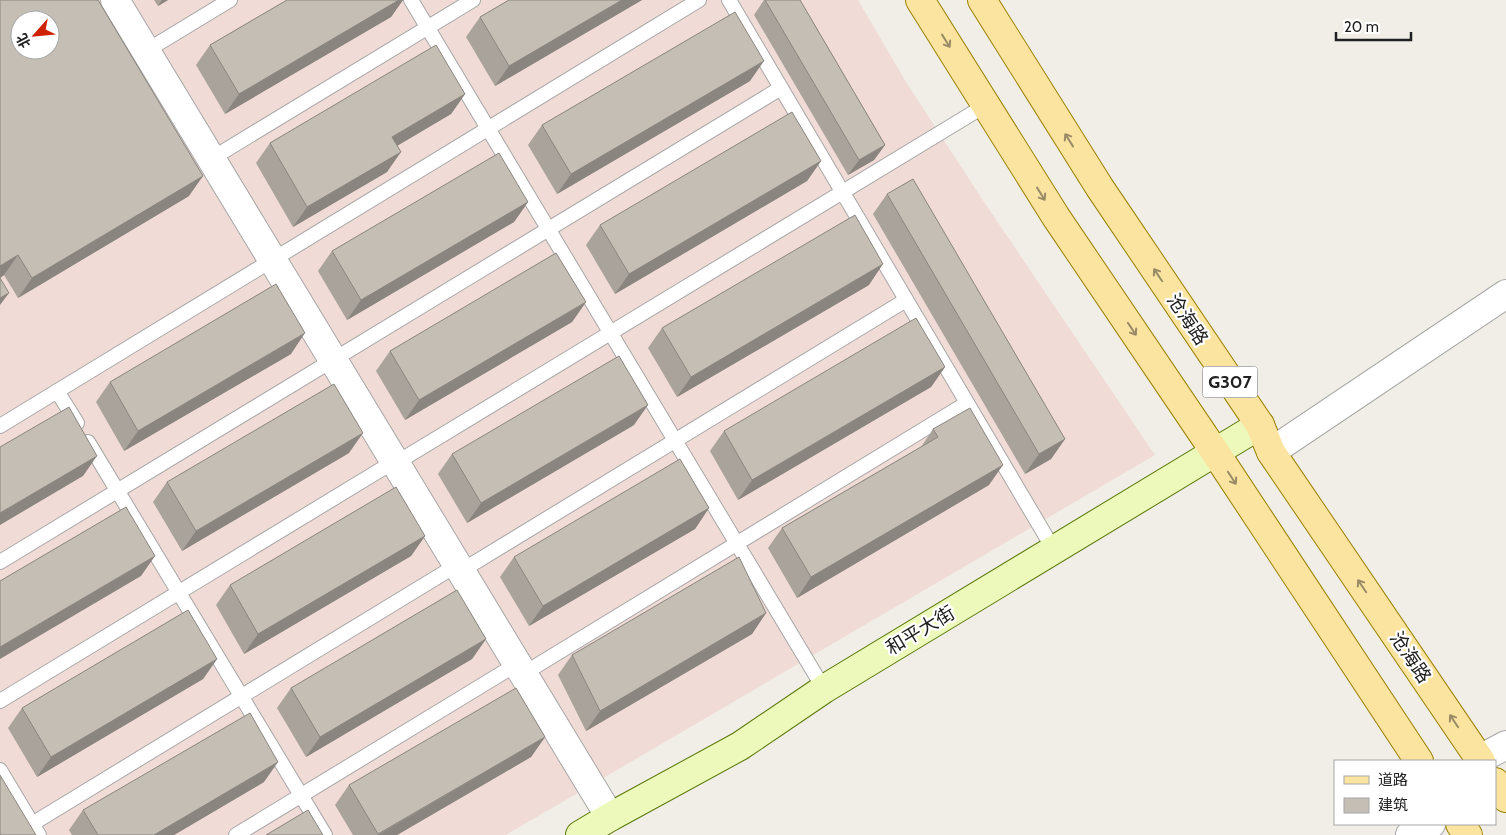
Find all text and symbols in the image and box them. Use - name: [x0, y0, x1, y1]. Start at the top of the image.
- north arrow: [10, 10, 60, 60]
- scale bar: [1336, 10, 1411, 42]
- text: 20 m: [1344, 18, 1379, 36]
- text: 北: [12, 31, 35, 51]
- one-way arrow: [941, 34, 951, 48]
- one-way arrow: [1064, 133, 1074, 147]
- one-way arrow: [1037, 186, 1047, 200]
- one-way arrow: [1153, 269, 1163, 283]
- street label: 沧海路: [1162, 289, 1213, 349]
- one-way arrow: [1127, 322, 1137, 336]
- road number: G307: [1202, 367, 1258, 398]
- one-way arrow: [1227, 471, 1238, 485]
- one-way arrow: [1357, 580, 1367, 594]
- street label: 和平大街: [882, 601, 959, 660]
- street label: 沧海路: [1385, 627, 1436, 687]
- one-way arrow: [1448, 714, 1459, 728]
- legend: [1334, 760, 1496, 825]
- text: 道路: [1378, 771, 1408, 789]
- text: 建筑: [1378, 796, 1408, 814]

